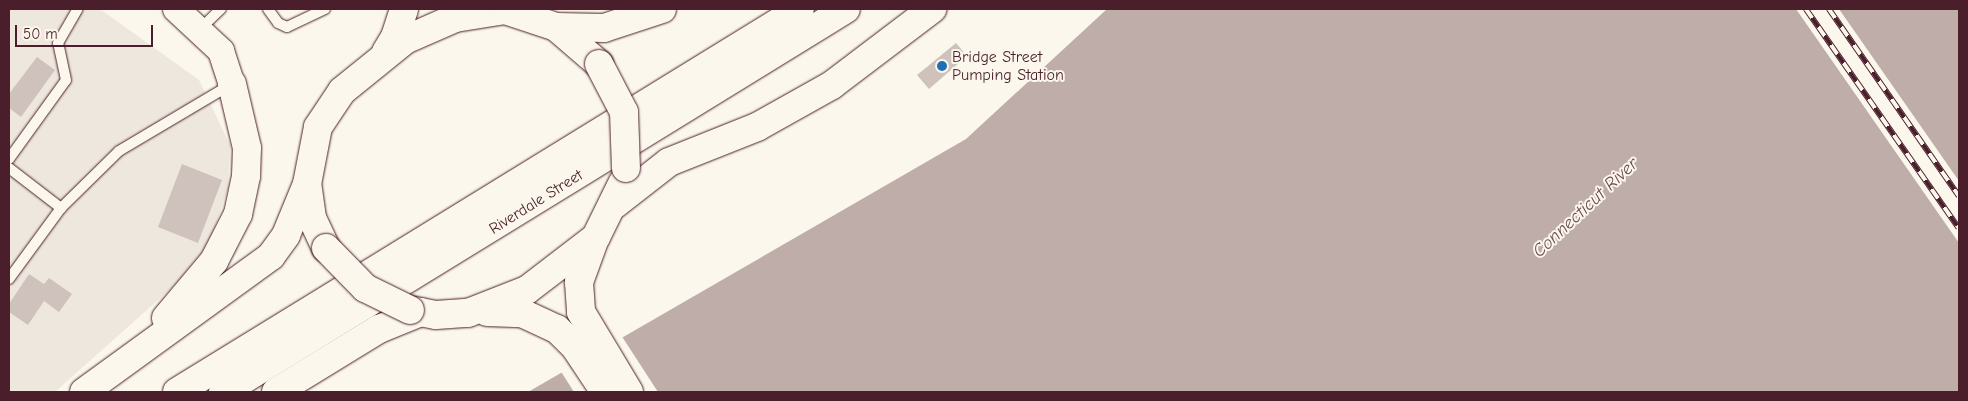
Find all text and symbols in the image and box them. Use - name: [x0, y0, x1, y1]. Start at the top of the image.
- scale bar: [18, 15, 155, 47]
- text: 50 m: [23, 25, 58, 43]
- place label: Bridge Street Pumping Station: [952, 47, 1064, 85]
- marker: Bridge Street Pumping Station: [936, 60, 948, 72]
- water label: Connecticut River: [1529, 154, 1643, 262]
- street label: Riverdale Street: [486, 165, 586, 239]

